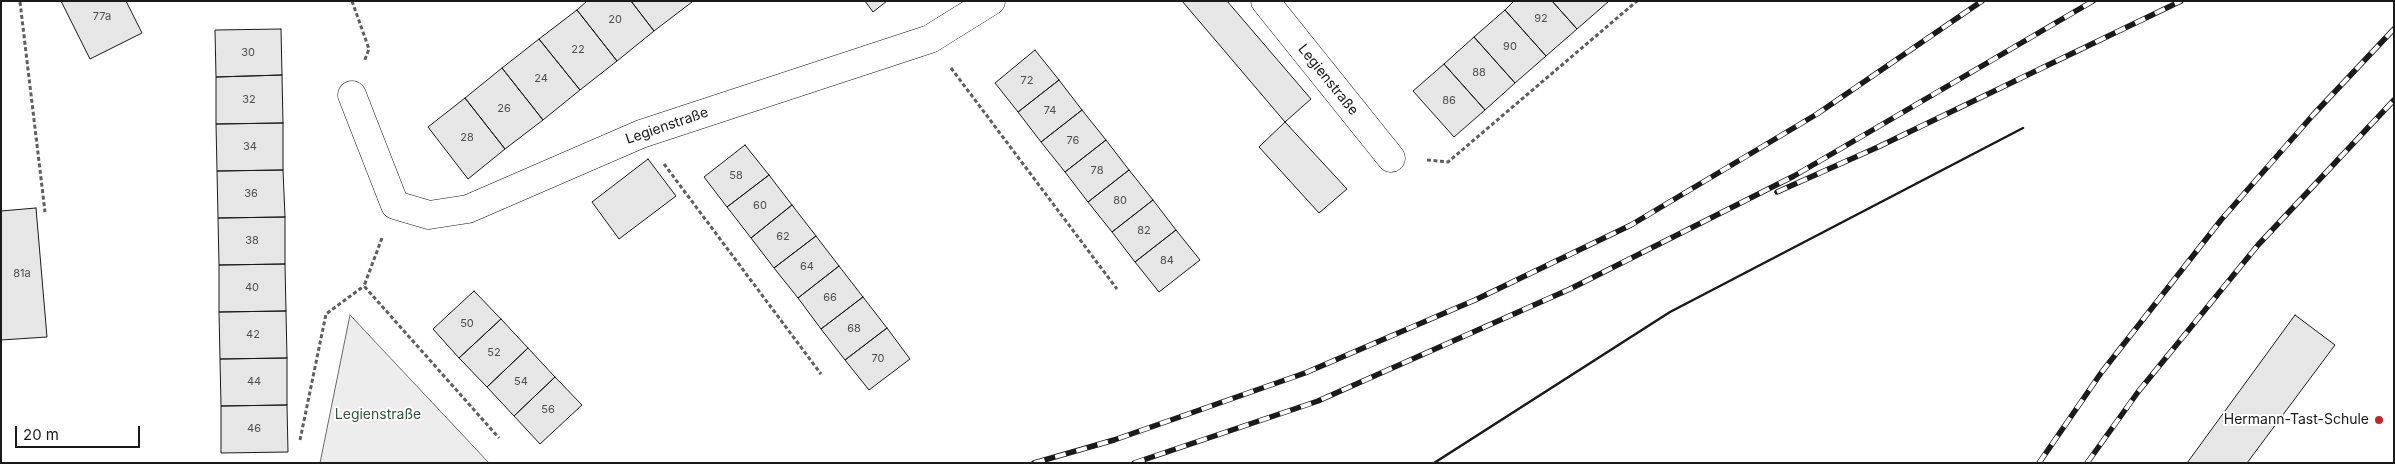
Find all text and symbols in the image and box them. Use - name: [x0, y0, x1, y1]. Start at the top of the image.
- house number: 77a: [93, 10, 111, 24]
- house number: 92: [1534, 12, 1548, 26]
- house number: 20: [608, 13, 622, 27]
- house number: 90: [1503, 40, 1517, 54]
- street label: Legienstraße: [1294, 41, 1362, 119]
- house number: 22: [571, 43, 585, 57]
- house number: 30: [241, 46, 255, 60]
- house number: 88: [1472, 66, 1486, 80]
- house number: 24: [534, 72, 548, 86]
- house number: 72: [1021, 74, 1033, 88]
- house number: 32: [242, 93, 256, 107]
- house number: 86: [1442, 94, 1456, 108]
- house number: 26: [497, 102, 511, 116]
- street label: Legienstraße: [623, 104, 711, 148]
- house number: 74: [1044, 104, 1056, 118]
- house number: 28: [460, 131, 474, 145]
- house number: 76: [1067, 134, 1079, 148]
- house number: 34: [243, 140, 257, 154]
- house number: 78: [1091, 164, 1103, 178]
- house number: 58: [729, 169, 743, 183]
- house number: 36: [244, 187, 258, 201]
- house number: 80: [1113, 194, 1127, 208]
- house number: 60: [753, 199, 767, 213]
- house number: 82: [1137, 224, 1151, 238]
- house number: 62: [776, 230, 790, 244]
- house number: 38: [245, 234, 259, 248]
- house number: 84: [1160, 254, 1174, 268]
- house number: 64: [800, 260, 814, 274]
- house number: 81a: [13, 267, 31, 281]
- house number: 40: [245, 281, 259, 295]
- house number: 66: [823, 291, 837, 305]
- house number: 50: [460, 317, 474, 331]
- house number: 68: [847, 322, 861, 336]
- house number: 42: [246, 328, 260, 342]
- house number: 52: [487, 346, 501, 360]
- house number: 70: [872, 352, 884, 366]
- house number: 44: [247, 375, 261, 389]
- house number: 54: [514, 375, 528, 389]
- house number: 56: [541, 403, 555, 417]
- park label: Legienstraße: [335, 407, 421, 423]
- place label: Hermann-Tast-Schule: [2224, 412, 2369, 428]
- marker: Hermann-Tast-Schule: [2373, 414, 2385, 426]
- scale bar: [18, 416, 142, 448]
- house number: 46: [247, 422, 261, 436]
- text: 20 m: [23, 425, 59, 444]

